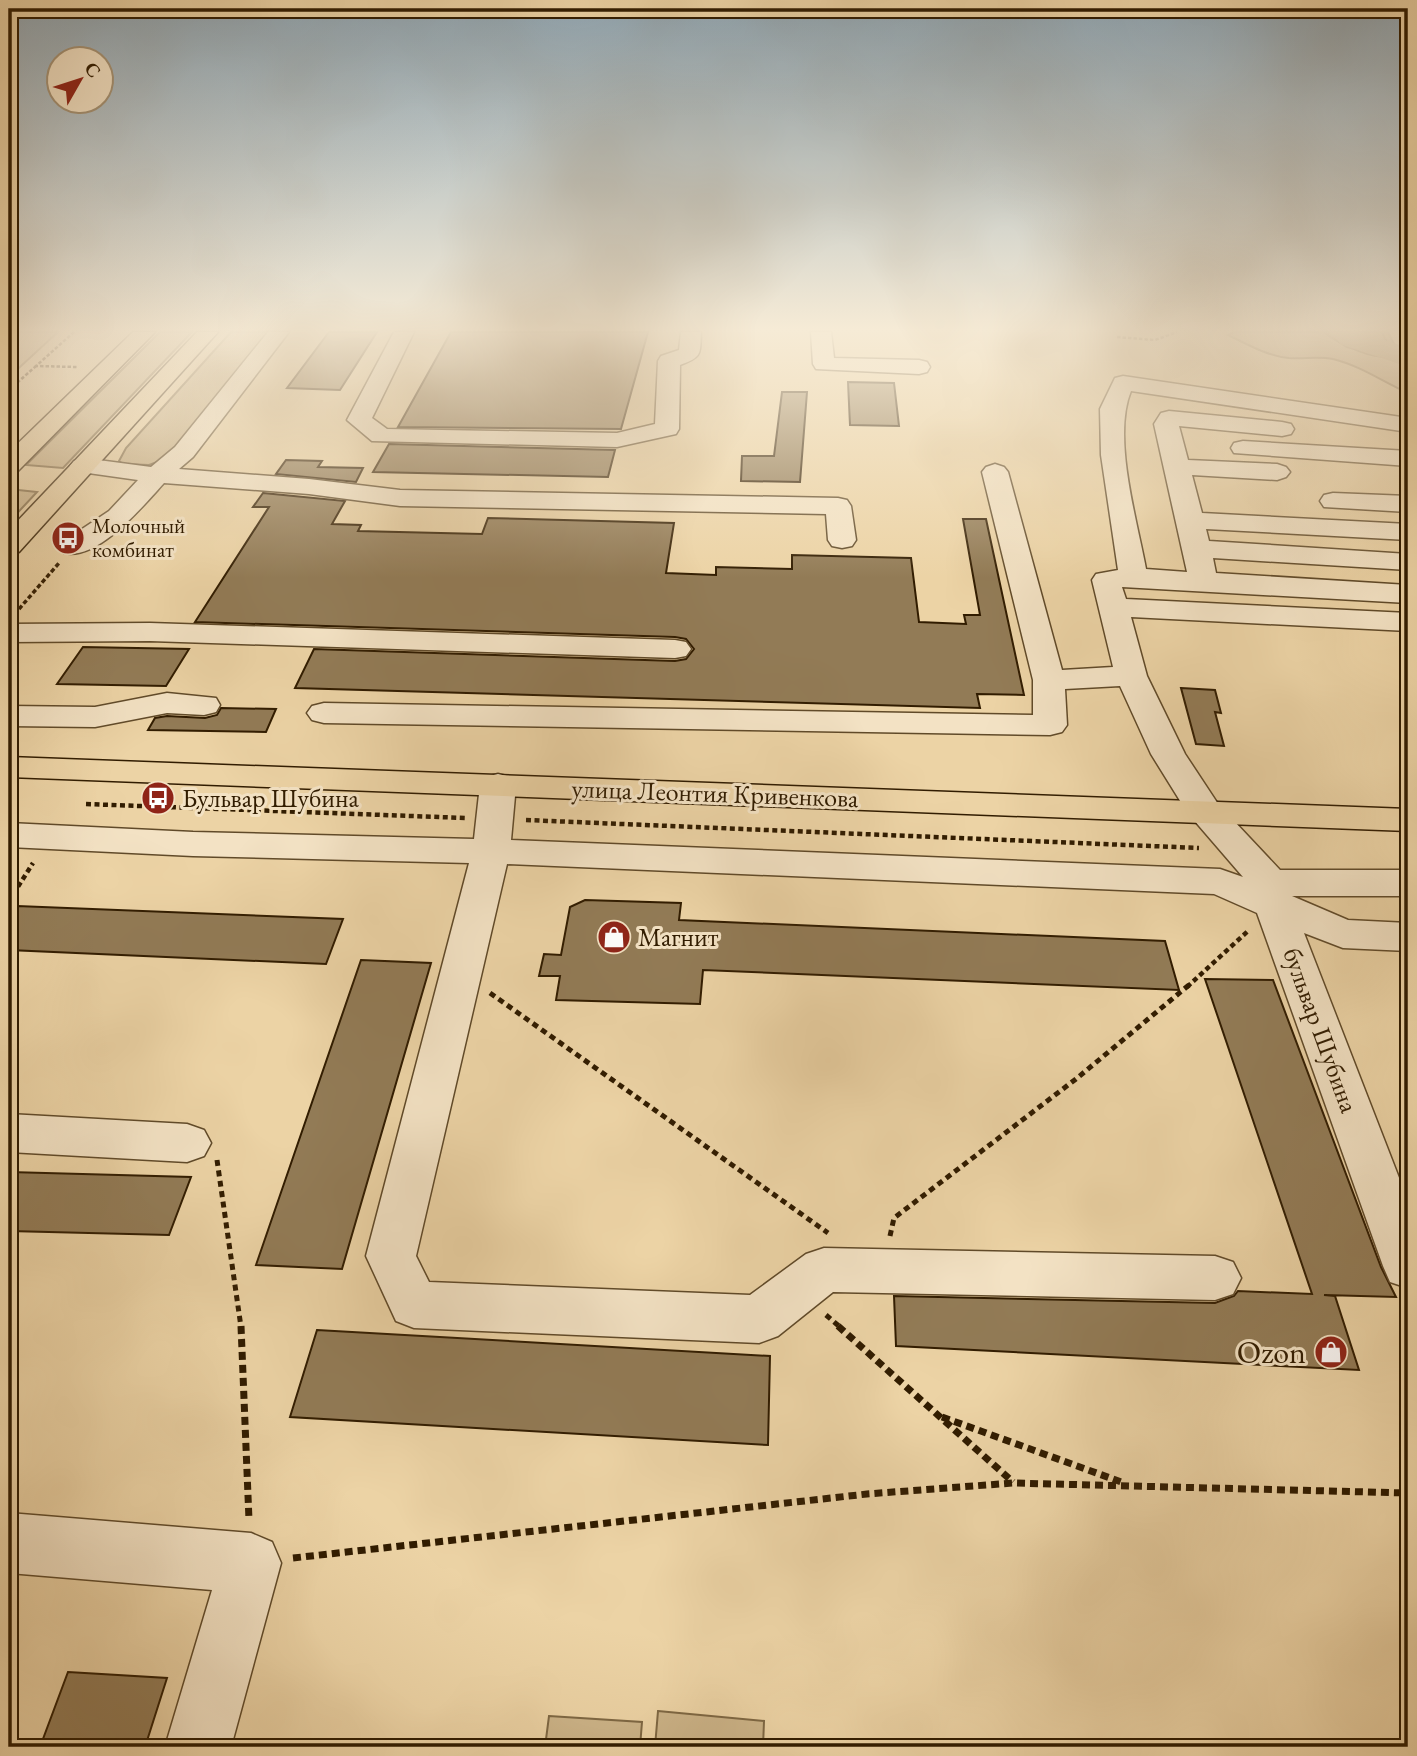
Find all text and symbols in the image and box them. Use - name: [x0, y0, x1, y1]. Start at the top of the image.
- north arrow: [46, 46, 116, 116]
- text: С: [79, 57, 107, 83]
- place label: Молочный комбинат: [92, 512, 185, 563]
- bus stop icon: Молочный комбинат: [49, 519, 87, 557]
- street label: улица Леонтия Кривенкова: [571, 771, 860, 815]
- bus stop icon: Бульвар Шубина: [139, 779, 177, 817]
- place label: Бульвар Шубина: [182, 781, 360, 815]
- shop icon: Магнит: [595, 918, 633, 956]
- place label: Магнит: [638, 920, 719, 954]
- street label: бульвар Шубина: [1275, 943, 1367, 1118]
- place label: Ozon: [1237, 1331, 1306, 1373]
- shop icon: Ozon: [1312, 1333, 1350, 1371]

